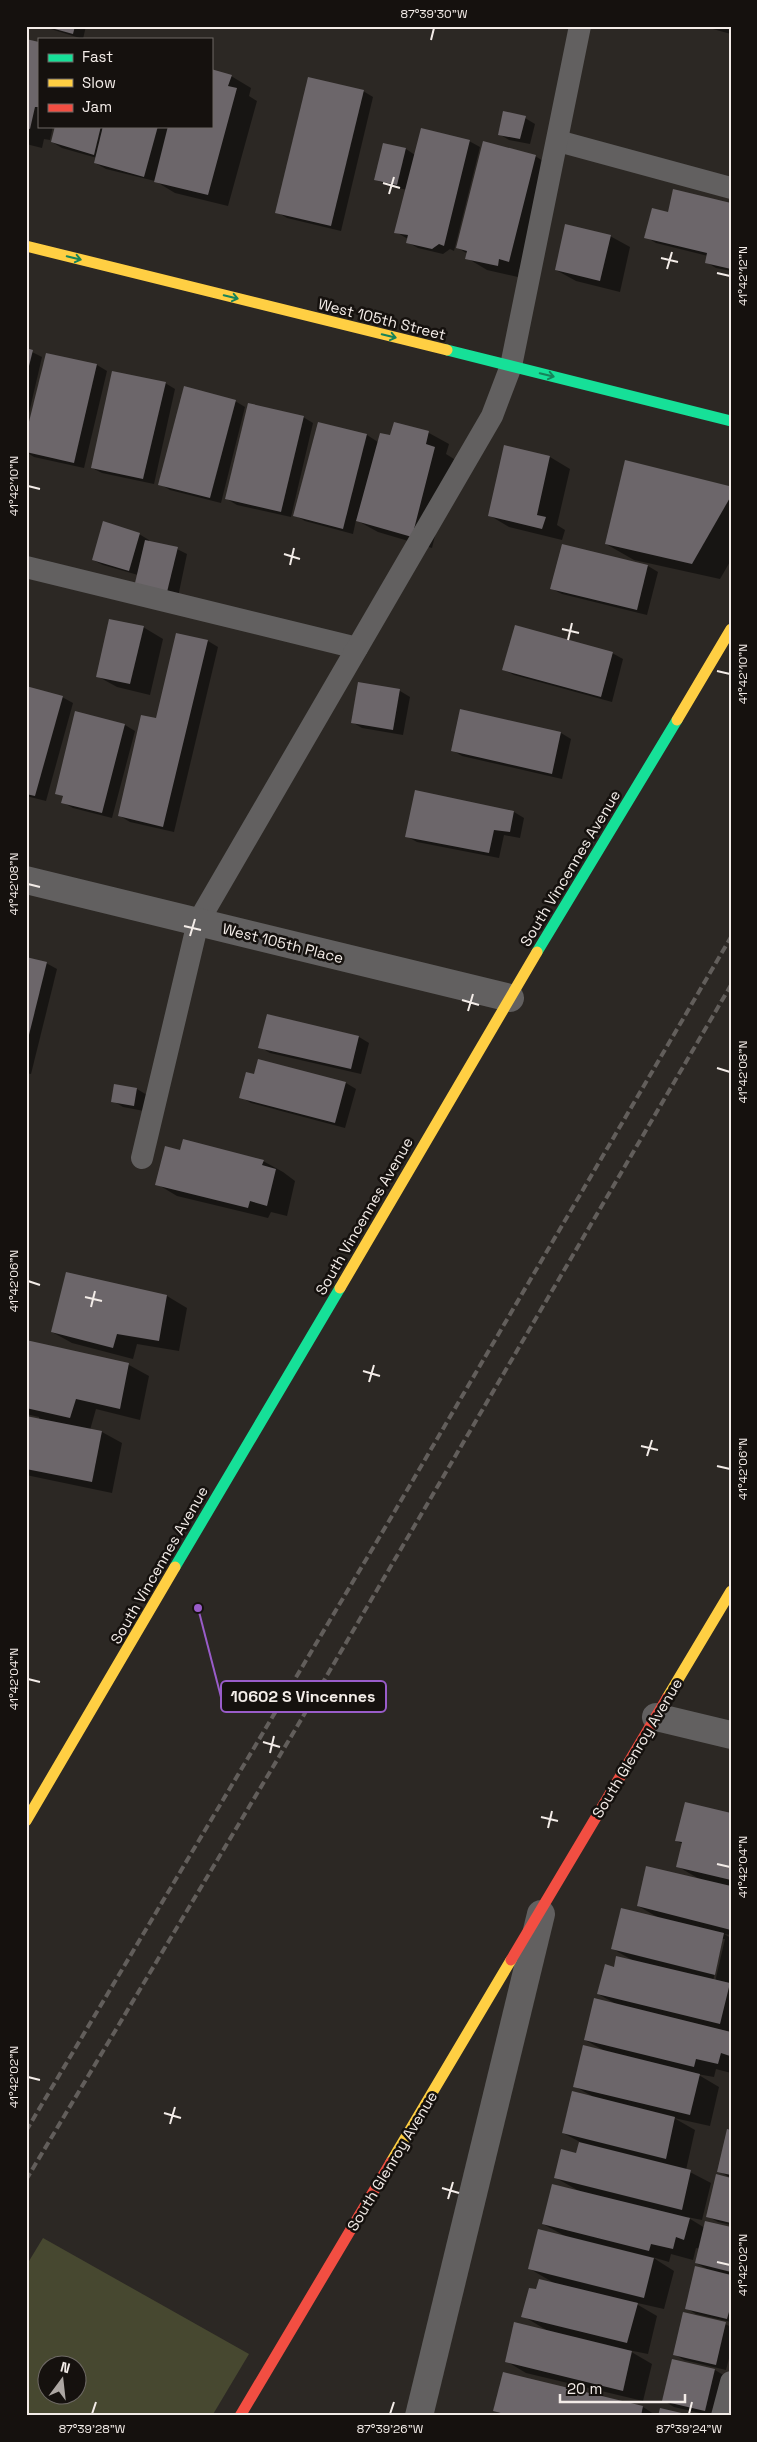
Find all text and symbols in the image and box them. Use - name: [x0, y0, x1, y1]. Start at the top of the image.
- text: 87°39'30"W: [401, 6, 468, 22]
- legend: [38, 38, 212, 128]
- text: Fast: [82, 47, 113, 66]
- text: Slow: [82, 73, 116, 92]
- text: Jam: [82, 97, 112, 116]
- text: 41°42'12"N: [735, 246, 751, 306]
- one-way arrow: [65, 254, 81, 263]
- one-way arrow: [223, 293, 239, 302]
- street label: West 105th Street: [316, 294, 448, 344]
- one-way arrow: [381, 332, 397, 341]
- one-way arrow: [538, 371, 554, 380]
- text: 41°42'10"N: [6, 456, 22, 516]
- text: 41°42'10"N: [735, 644, 751, 704]
- street label: South Vincennes Avenue: [516, 786, 624, 950]
- text: 41°42'08"N: [6, 853, 22, 915]
- street label: West 105th Place: [221, 919, 346, 967]
- text: 41°42'08"N: [735, 1041, 751, 1103]
- street label: South Vincennes Avenue: [311, 1134, 417, 1298]
- text: 41°42'06"N: [6, 1250, 22, 1312]
- text: 41°42'06"N: [735, 1438, 751, 1500]
- street label: South Vincennes Avenue: [106, 1483, 212, 1647]
- text: 41°42'04"N: [6, 1648, 22, 1710]
- street label: South Glenroy Avenue: [588, 1675, 686, 1821]
- callout: 10602 S Vincennes: [221, 1681, 386, 1712]
- text: 10602 S Vincennes: [231, 1686, 375, 1707]
- text: 41°42'04"N: [735, 1836, 751, 1898]
- text: 41°42'02"N: [6, 2046, 22, 2108]
- street label: South Glenroy Avenue: [343, 2088, 441, 2234]
- text: 41°42'02"N: [735, 2234, 751, 2296]
- north arrow: [38, 2354, 88, 2404]
- text: N: [58, 2358, 72, 2377]
- scale bar: [560, 2372, 684, 2404]
- text: 20 m: [567, 2379, 602, 2398]
- text: 87°39'28"W: [59, 2421, 126, 2437]
- text: 87°39'26"W: [357, 2421, 424, 2437]
- text: 87°39'24"W: [656, 2421, 722, 2437]

